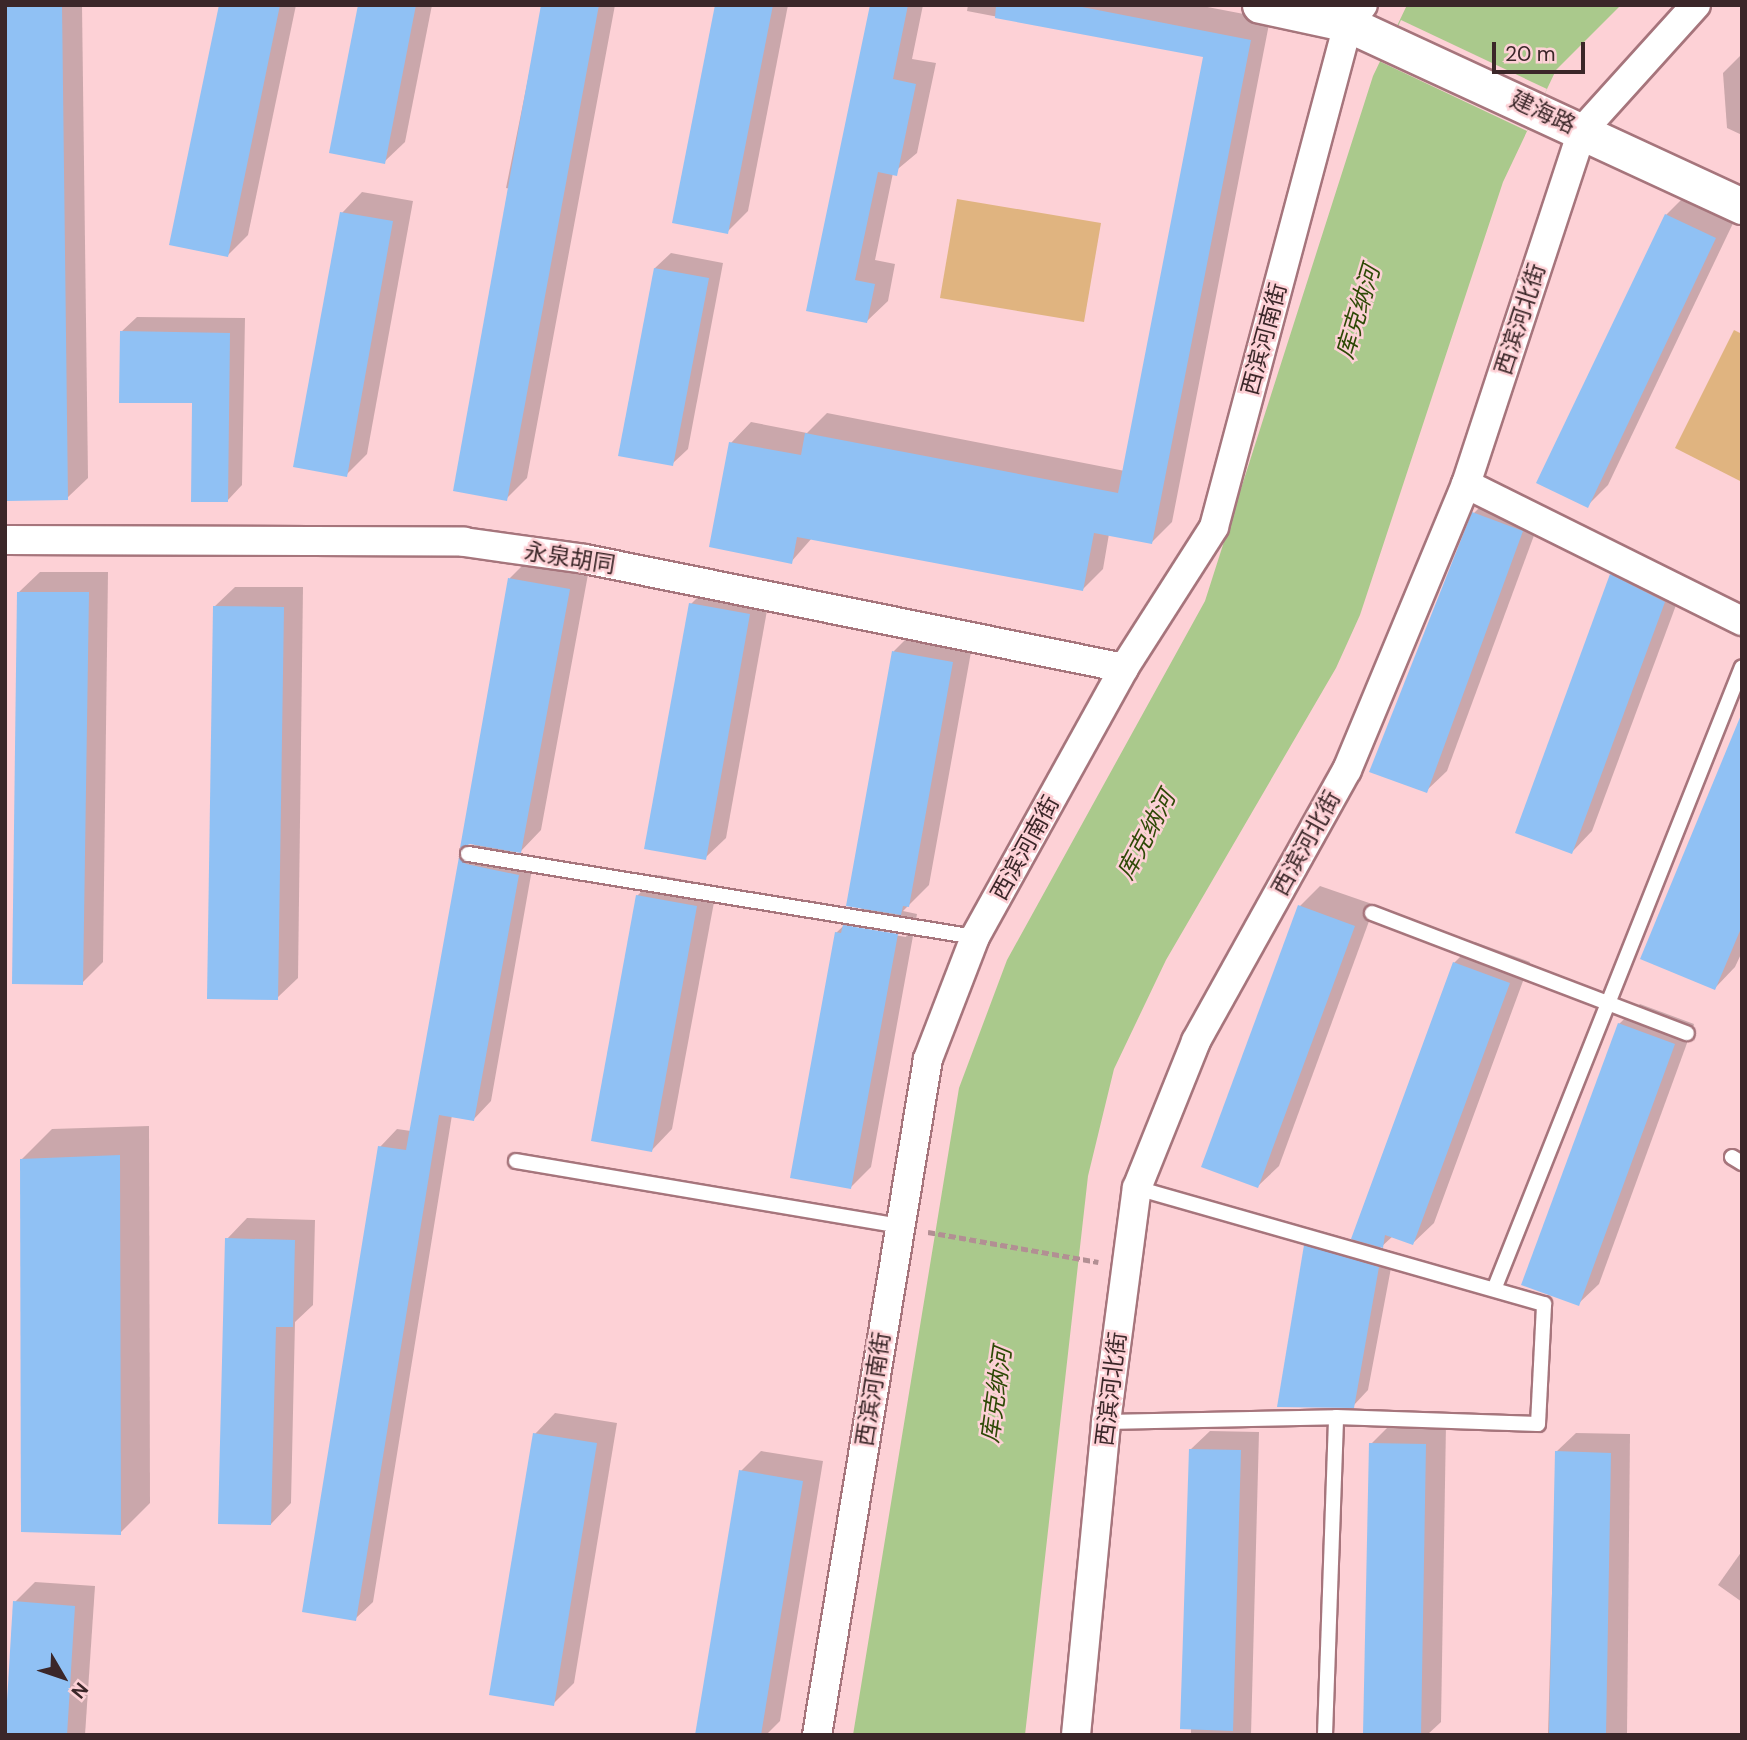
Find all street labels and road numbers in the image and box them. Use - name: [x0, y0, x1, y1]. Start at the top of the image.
- street label: 建海路: [1506, 85, 1580, 139]
- street label: 西滨河北街: [1489, 260, 1551, 378]
- street label: 西滨河南街: [1236, 280, 1292, 398]
- street label: 永泉胡同: [522, 537, 618, 579]
- street label: 西滨河北街: [1266, 786, 1346, 900]
- street label: 西滨河南街: [985, 791, 1065, 905]
- street label: 西滨河南街: [850, 1330, 896, 1448]
- street label: 西滨河北街: [1090, 1330, 1132, 1448]

